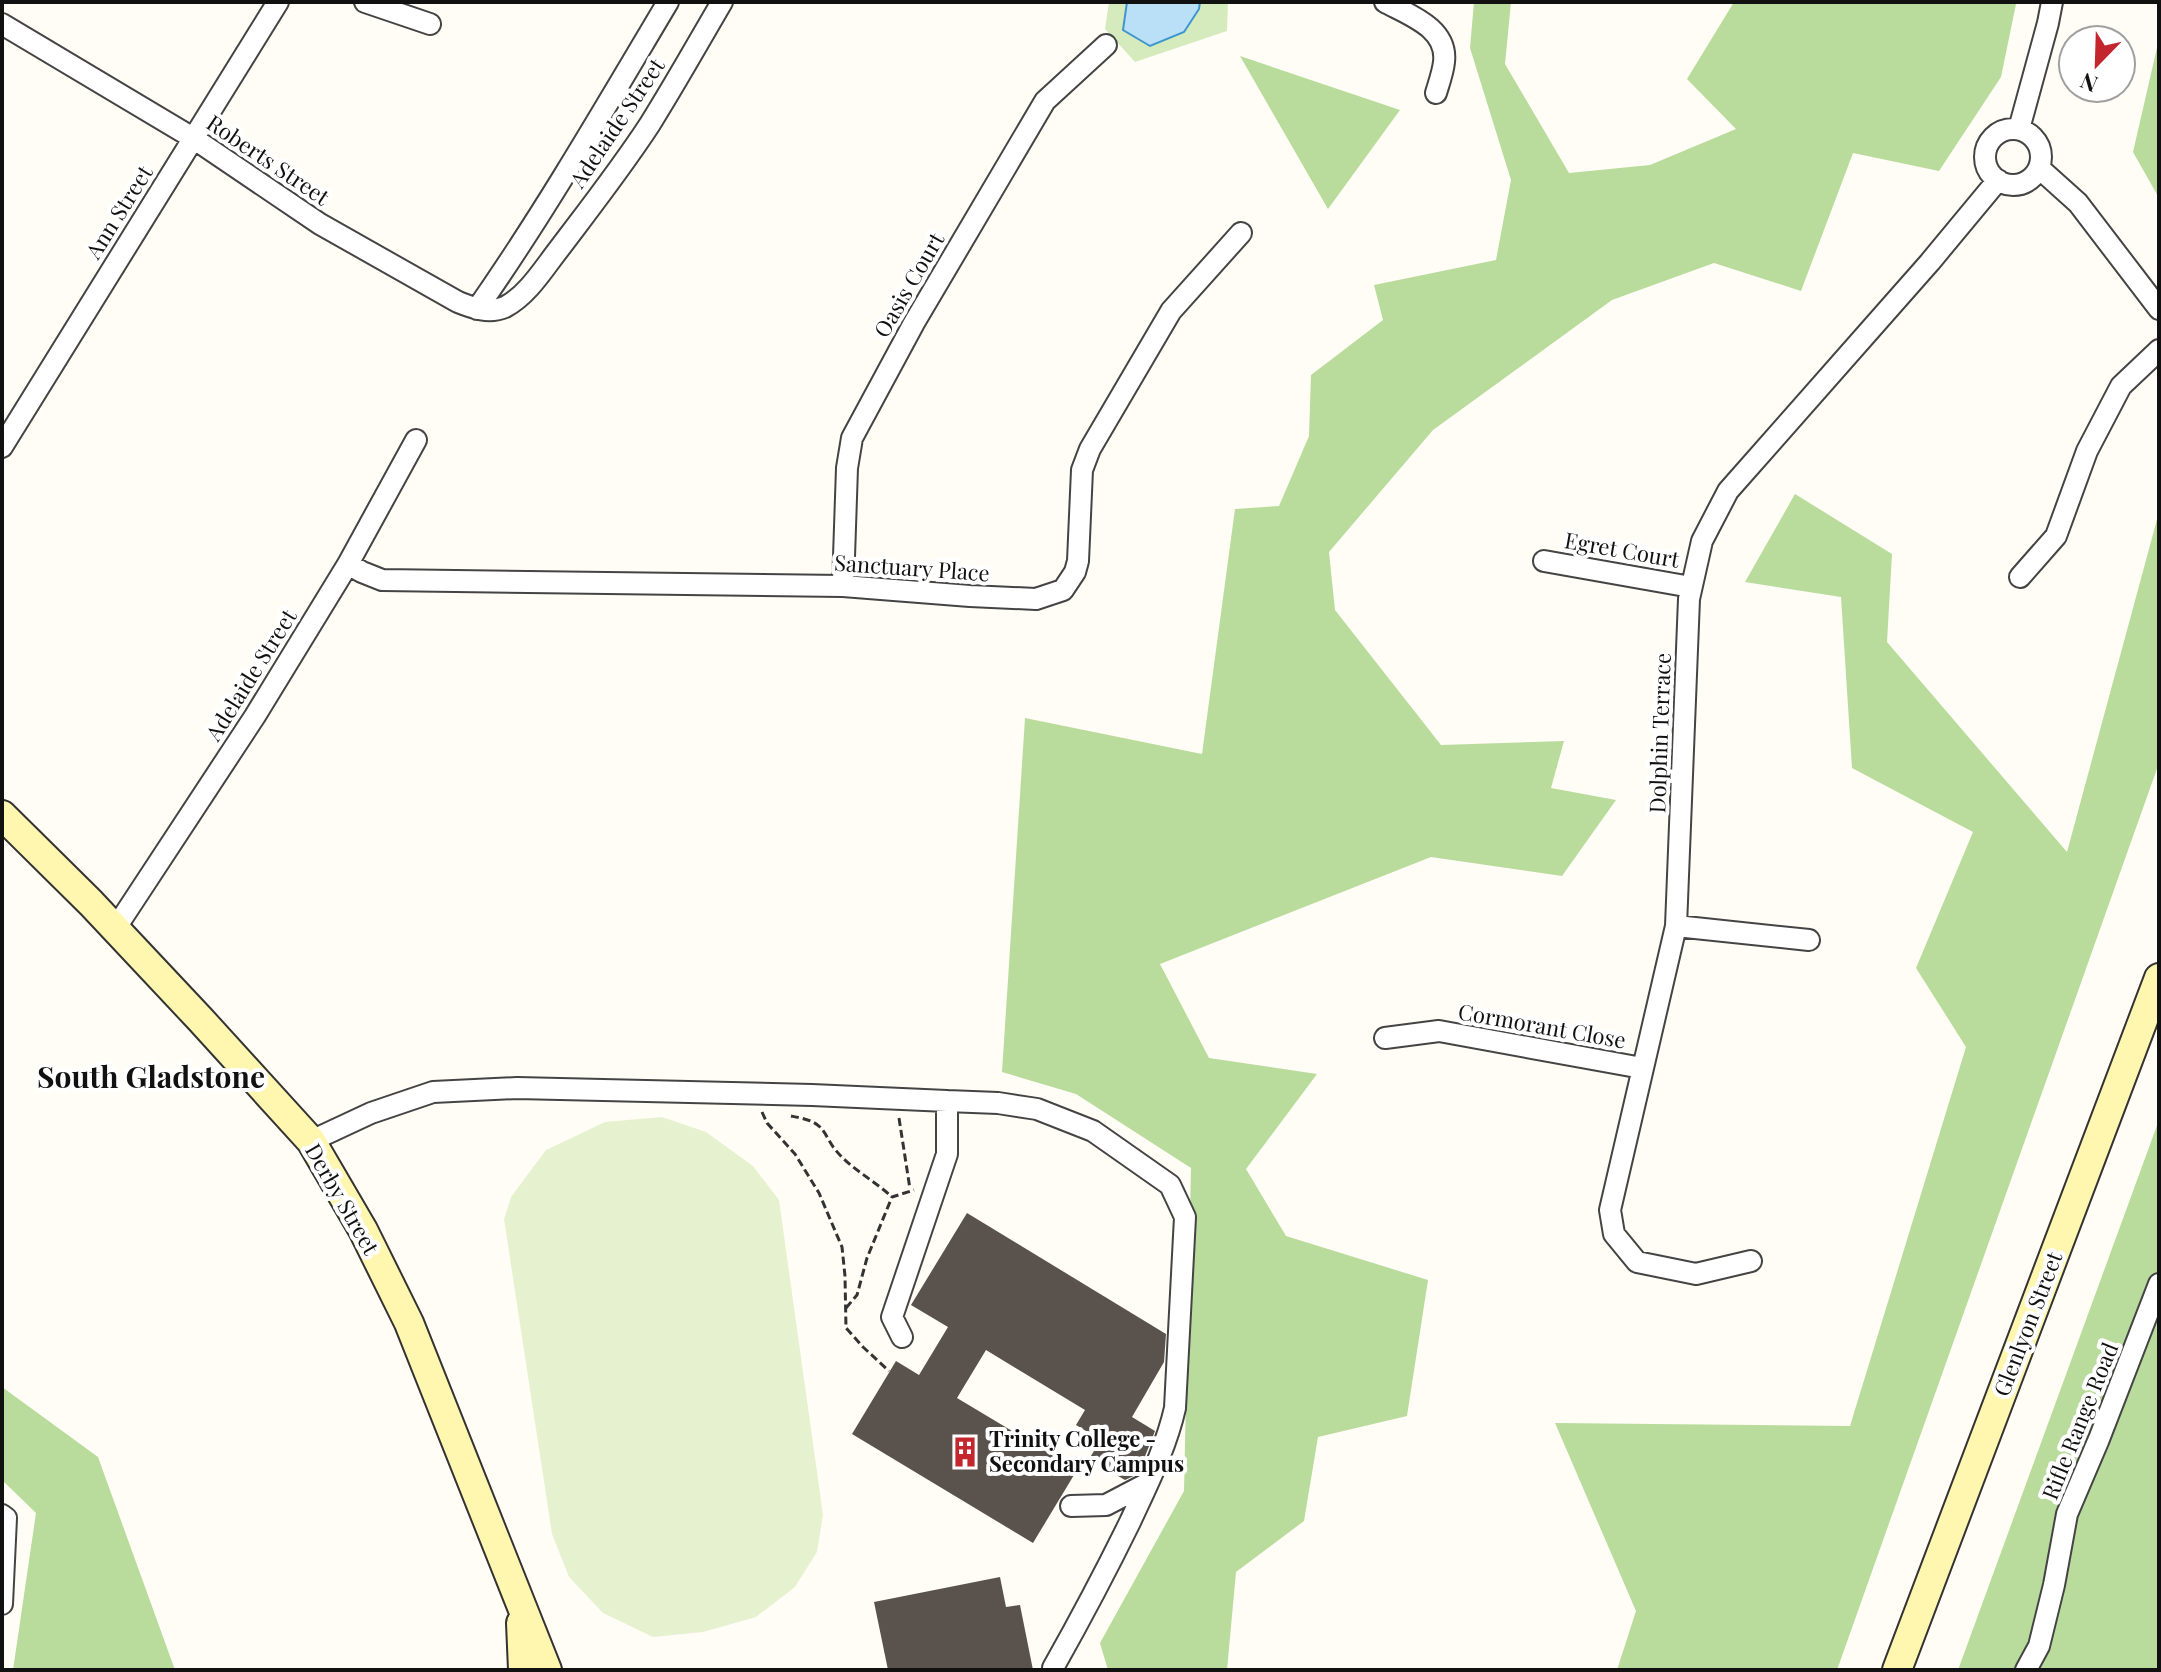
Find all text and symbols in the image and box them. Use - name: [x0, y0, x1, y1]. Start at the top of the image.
- north arrow: [2057, 24, 2137, 104]
- street label: Adelaide Street: [561, 51, 671, 194]
- text: N: [2076, 66, 2102, 100]
- street label: Roberts Street: [201, 107, 337, 212]
- street label: Ann Street: [77, 158, 159, 265]
- street label: Oasis Court: [866, 226, 951, 342]
- street label: Egret Court: [1562, 524, 1683, 574]
- street label: Sanctuary Place: [833, 547, 991, 587]
- street label: Adelaide Street: [197, 602, 303, 747]
- street label: Dolphin Terrace: [1641, 652, 1677, 814]
- street label: Cormorant Close: [1456, 996, 1628, 1055]
- district label: South Gladstone: [37, 1056, 265, 1096]
- street label: Derby Street: [299, 1137, 387, 1261]
- street label: Glenlyon Street: [1986, 1246, 2069, 1400]
- street label: Rifle Range Road: [2034, 1337, 2124, 1504]
- place label: Trinity College - Secondary Campus: [989, 1423, 1184, 1478]
- building icon: Trinity College - Secondary Campus: [948, 1435, 982, 1469]

